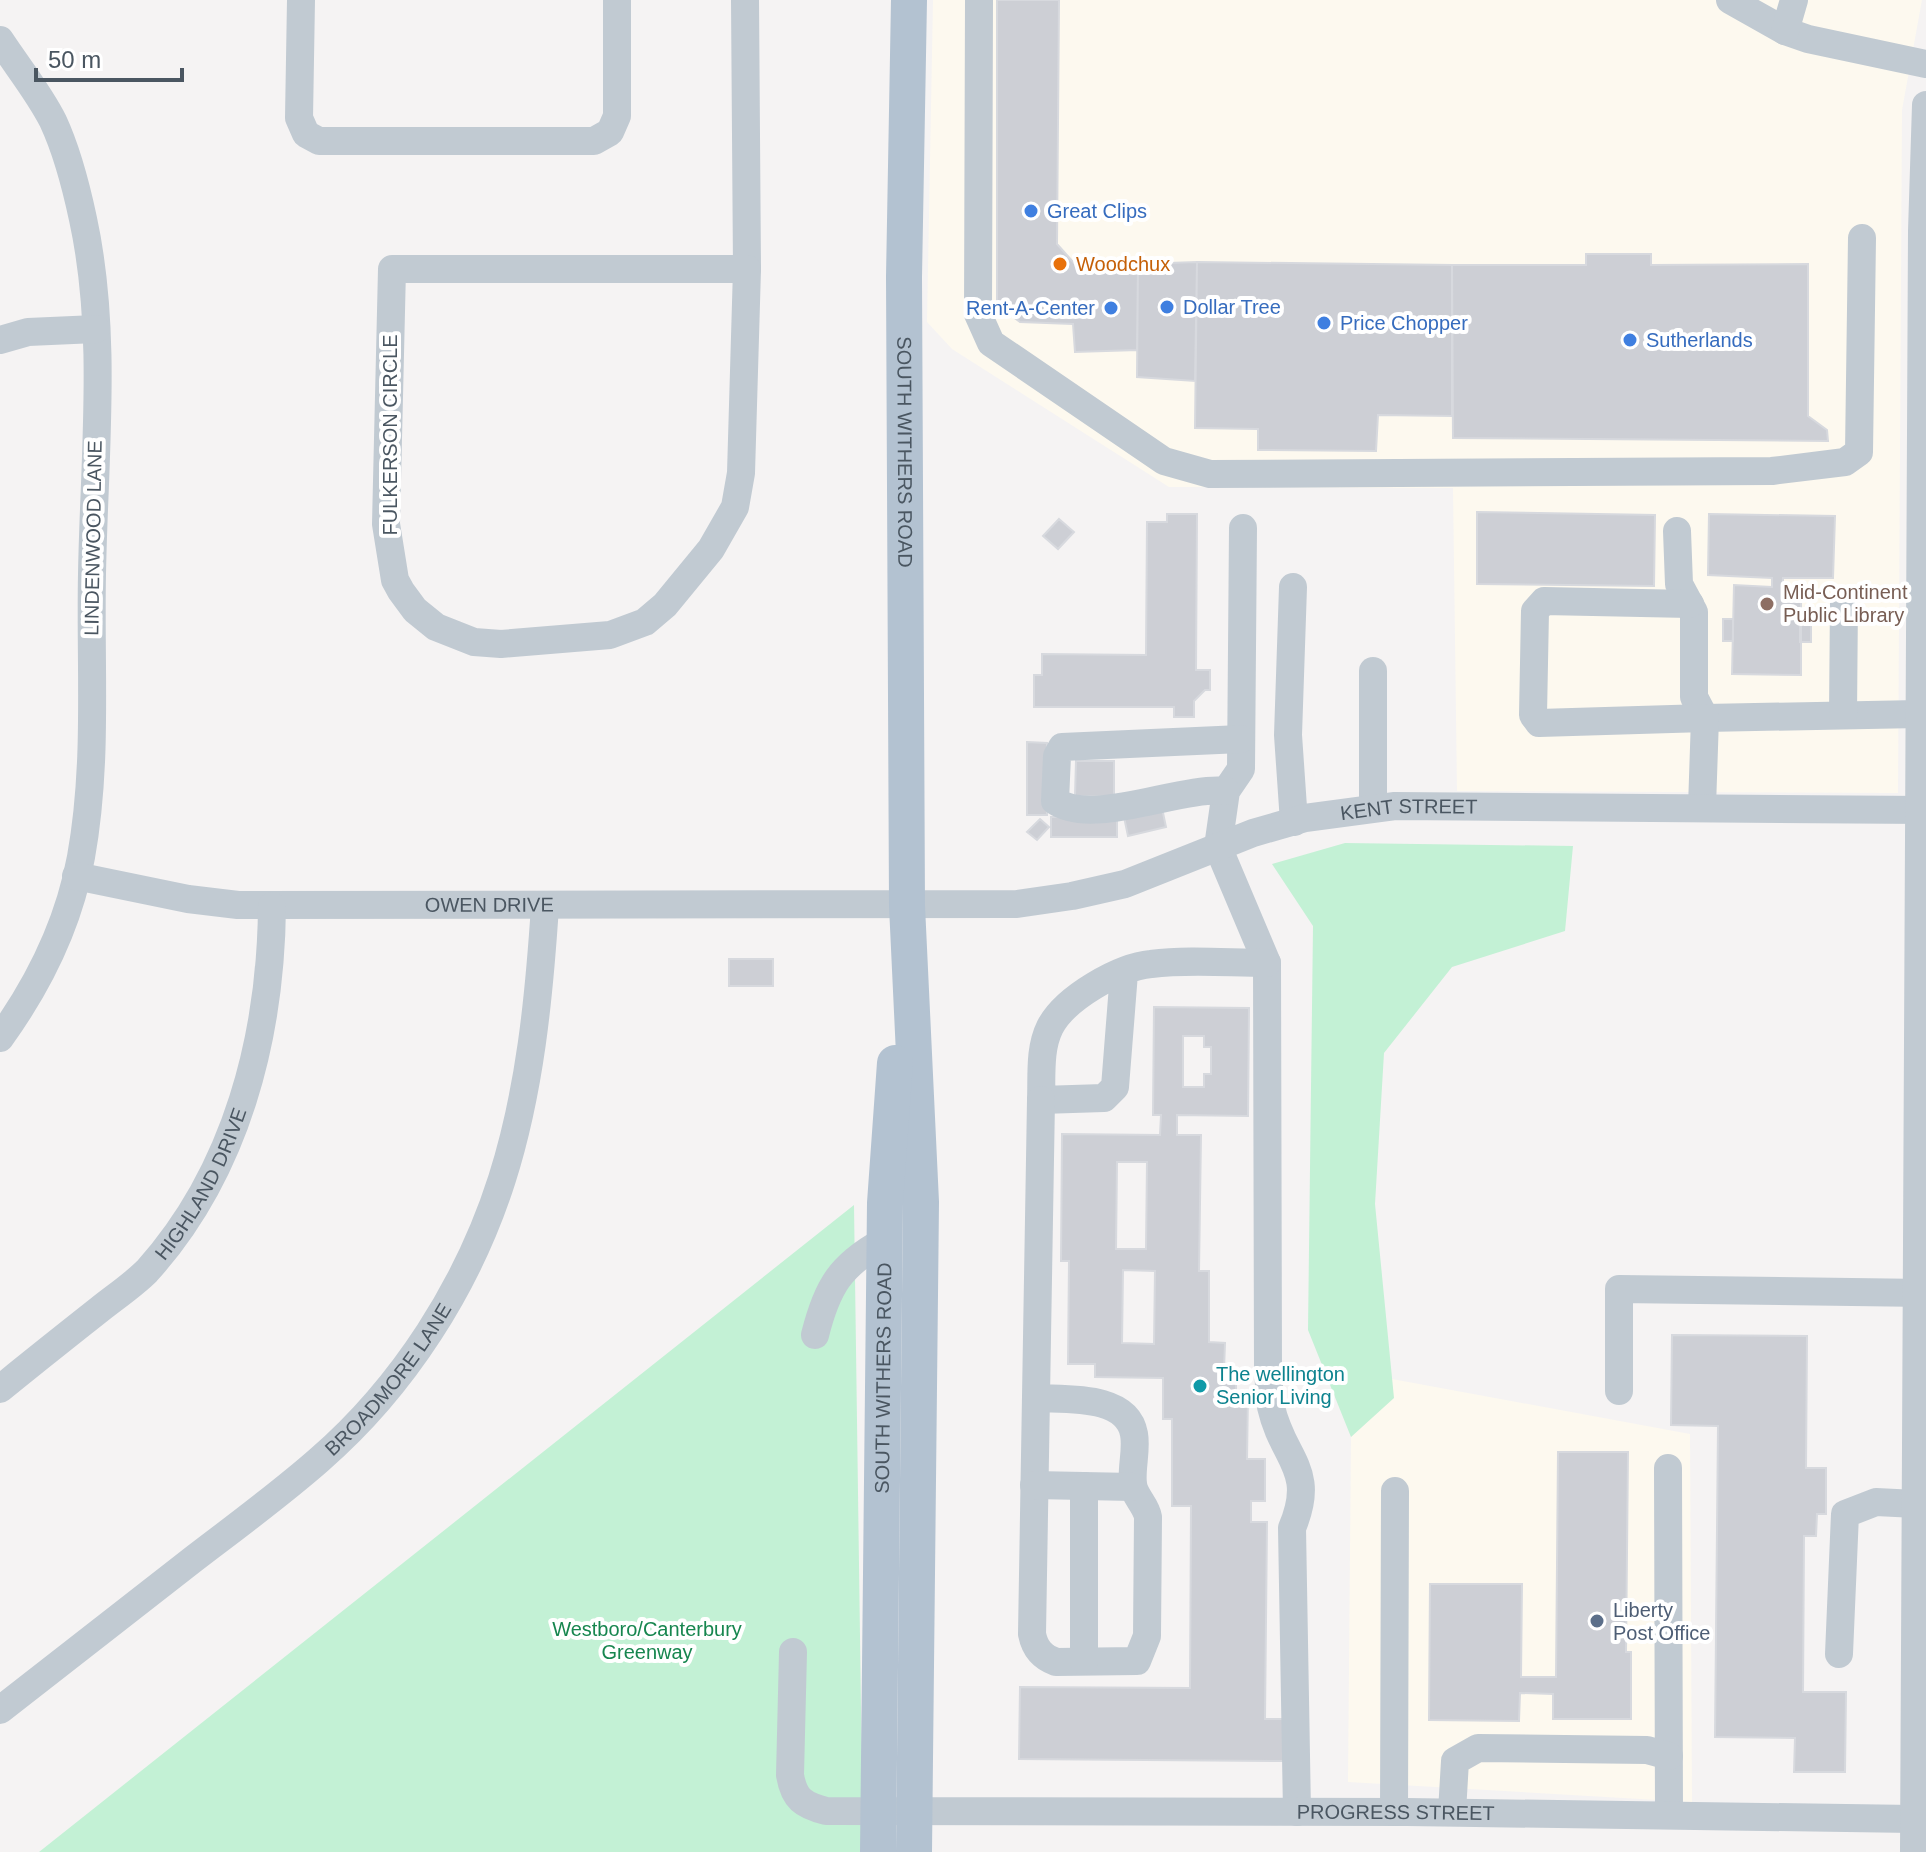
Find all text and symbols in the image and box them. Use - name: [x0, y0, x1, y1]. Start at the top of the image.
- scale bar: [36, 32, 182, 82]
- text: 50 m: [48, 46, 101, 73]
- place label: Great Clips: [1047, 200, 1147, 222]
- marker: Great Clips: [1022, 202, 1040, 220]
- place label: Woodchux: [1076, 253, 1170, 275]
- marker: Woodchux: [1051, 255, 1069, 273]
- place label: Dollar Tree: [1183, 296, 1281, 318]
- place label: Rent-A-Center: [966, 297, 1095, 319]
- marker: Dollar Tree: [1158, 298, 1176, 316]
- marker: Rent-A-Center: [1102, 299, 1120, 317]
- place label: Price Chopper: [1340, 312, 1468, 334]
- marker: Price Chopper: [1315, 314, 1333, 332]
- place label: Sutherlands: [1646, 329, 1753, 351]
- marker: Sutherlands: [1621, 331, 1639, 349]
- street label: FULKERSON CIRCLE: [379, 334, 401, 536]
- street label: SOUTH WITHERS ROAD: [893, 336, 916, 568]
- street label: LINDENWOOD LANE: [80, 440, 106, 636]
- place label: Mid-Continent Public Library: [1783, 581, 1908, 626]
- marker: Mid-Continent Public Library: [1758, 595, 1776, 613]
- street label: KENT STREET: [1339, 795, 1478, 824]
- street label: OWEN DRIVE: [425, 894, 554, 916]
- street label: HIGHLAND DRIVE: [150, 1105, 250, 1264]
- street label: SOUTH WITHERS ROAD: [871, 1262, 895, 1494]
- street label: BROADMORE LANE: [321, 1299, 455, 1460]
- place label: The wellington Senior Living: [1216, 1363, 1345, 1408]
- marker: The wellington Senior Living: [1191, 1377, 1209, 1395]
- place label: Liberty Post Office: [1613, 1599, 1710, 1644]
- marker: Liberty Post Office: [1588, 1612, 1606, 1630]
- park label: Westboro/Canterbury Greenway: [552, 1618, 742, 1663]
- street label: PROGRESS STREET: [1297, 1801, 1495, 1824]

